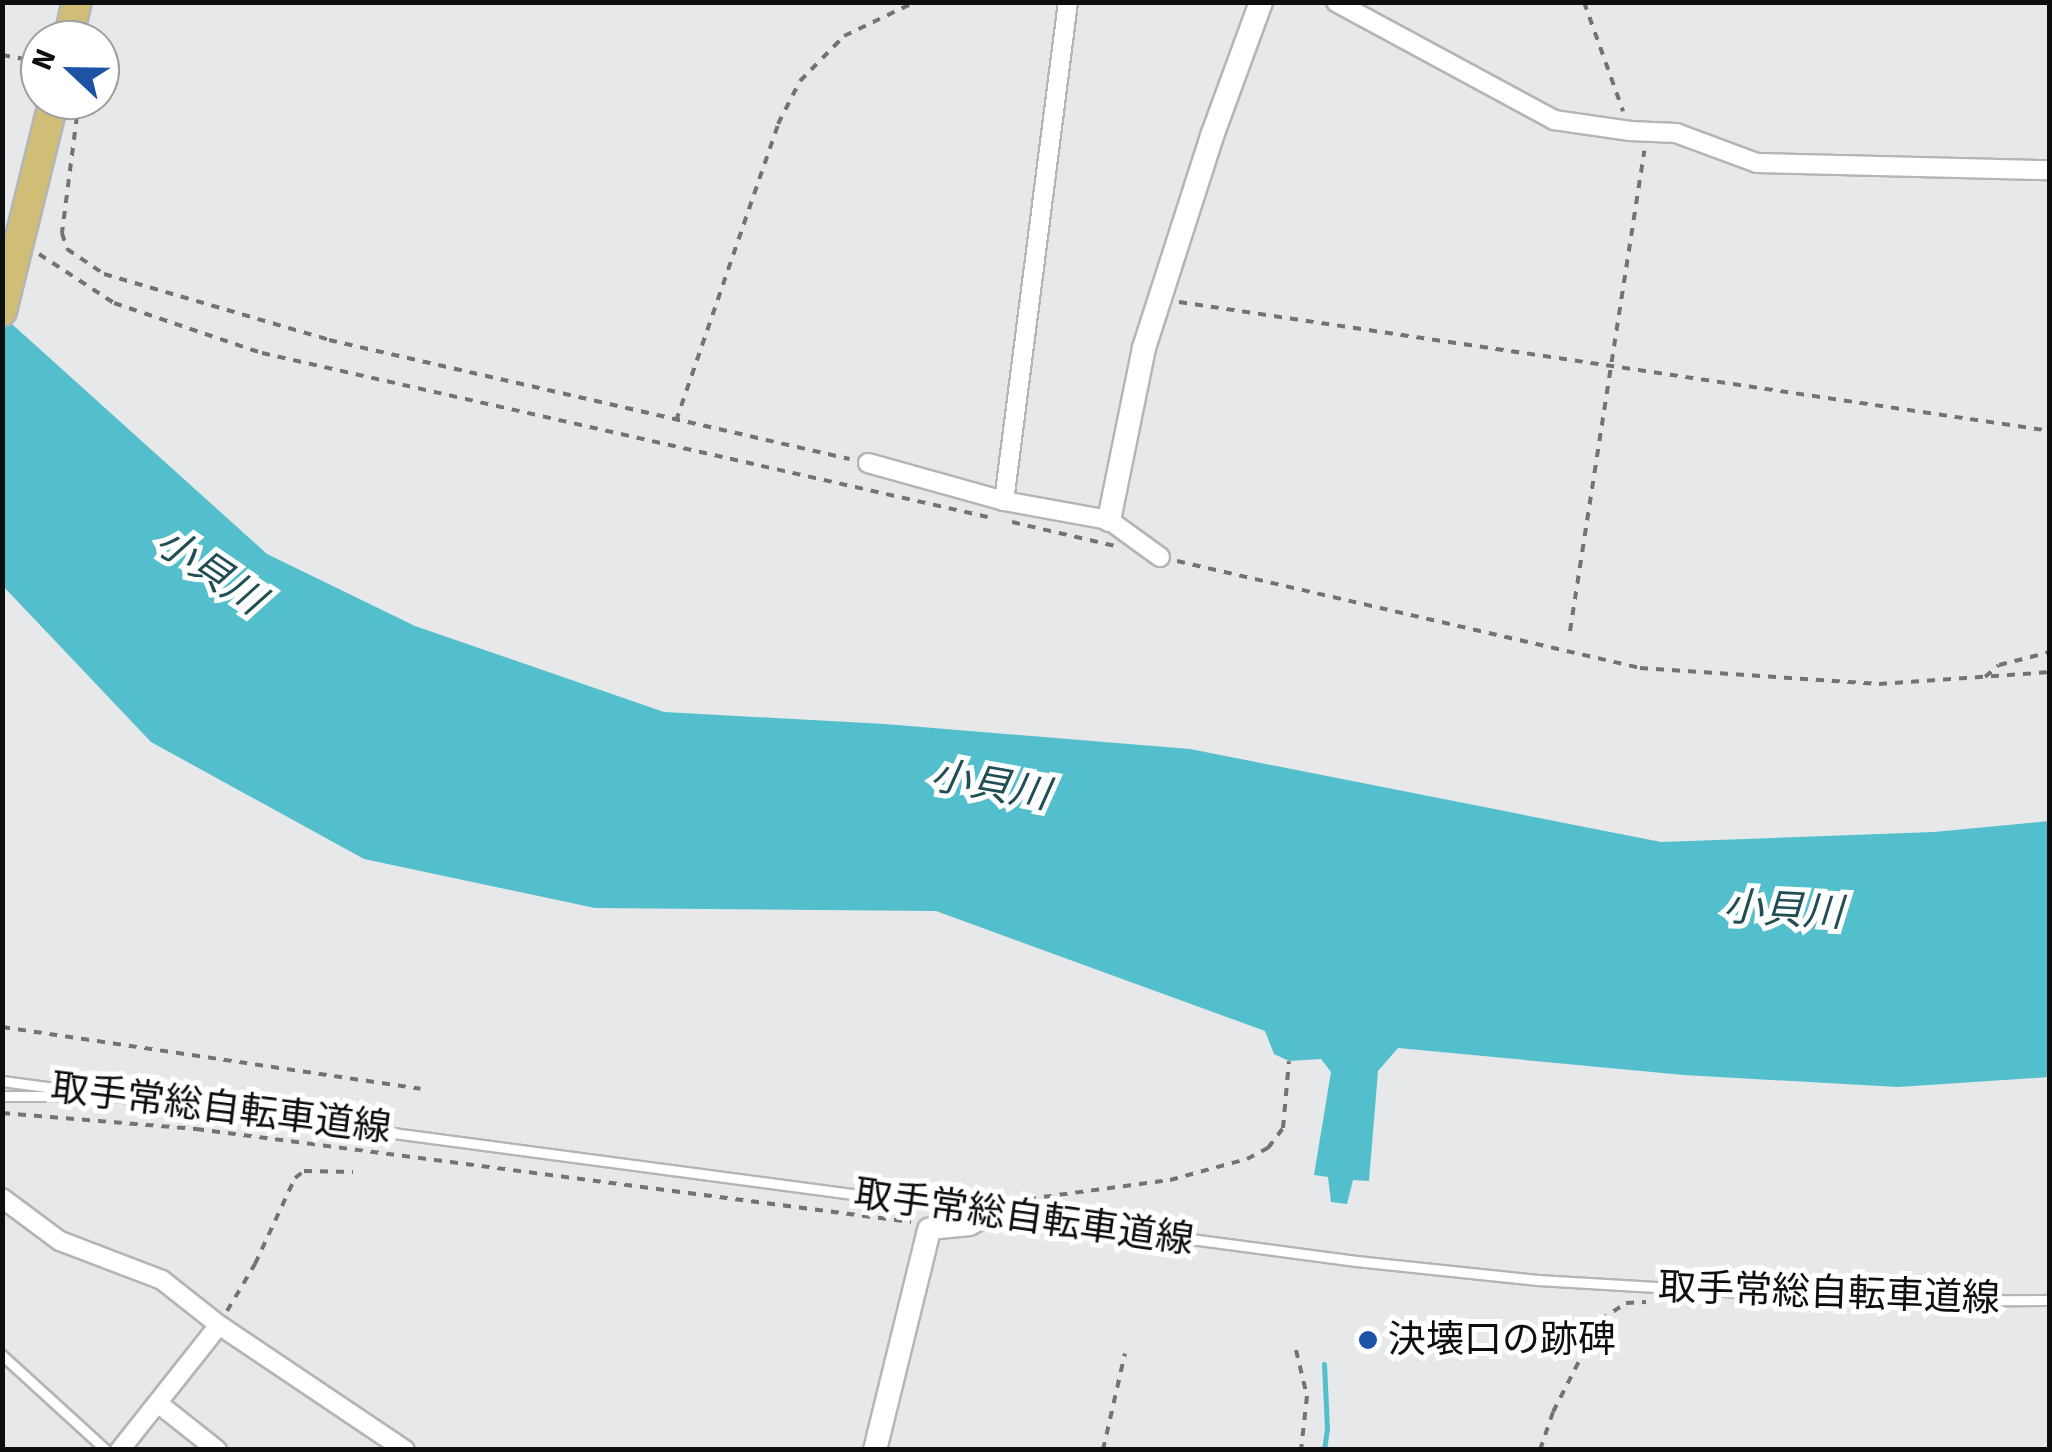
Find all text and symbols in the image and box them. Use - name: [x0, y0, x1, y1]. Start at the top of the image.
- north arrow: [20, 20, 120, 120]
- text: N: [25, 44, 63, 75]
- water label: 小貝川: [147, 518, 273, 624]
- water label: 小貝川: [927, 751, 1053, 819]
- water label: 小貝川: [1722, 883, 1844, 937]
- street label: 取手常総自転車道線: [48, 1065, 394, 1151]
- street label: 取手常総自転車道線: [851, 1171, 1197, 1263]
- street label: 取手常総自転車道線: [1657, 1264, 2001, 1322]
- place label: 決壊口の跡碑: [1388, 1317, 1616, 1363]
- marker: 決壊口の跡碑: [1357, 1329, 1379, 1351]

